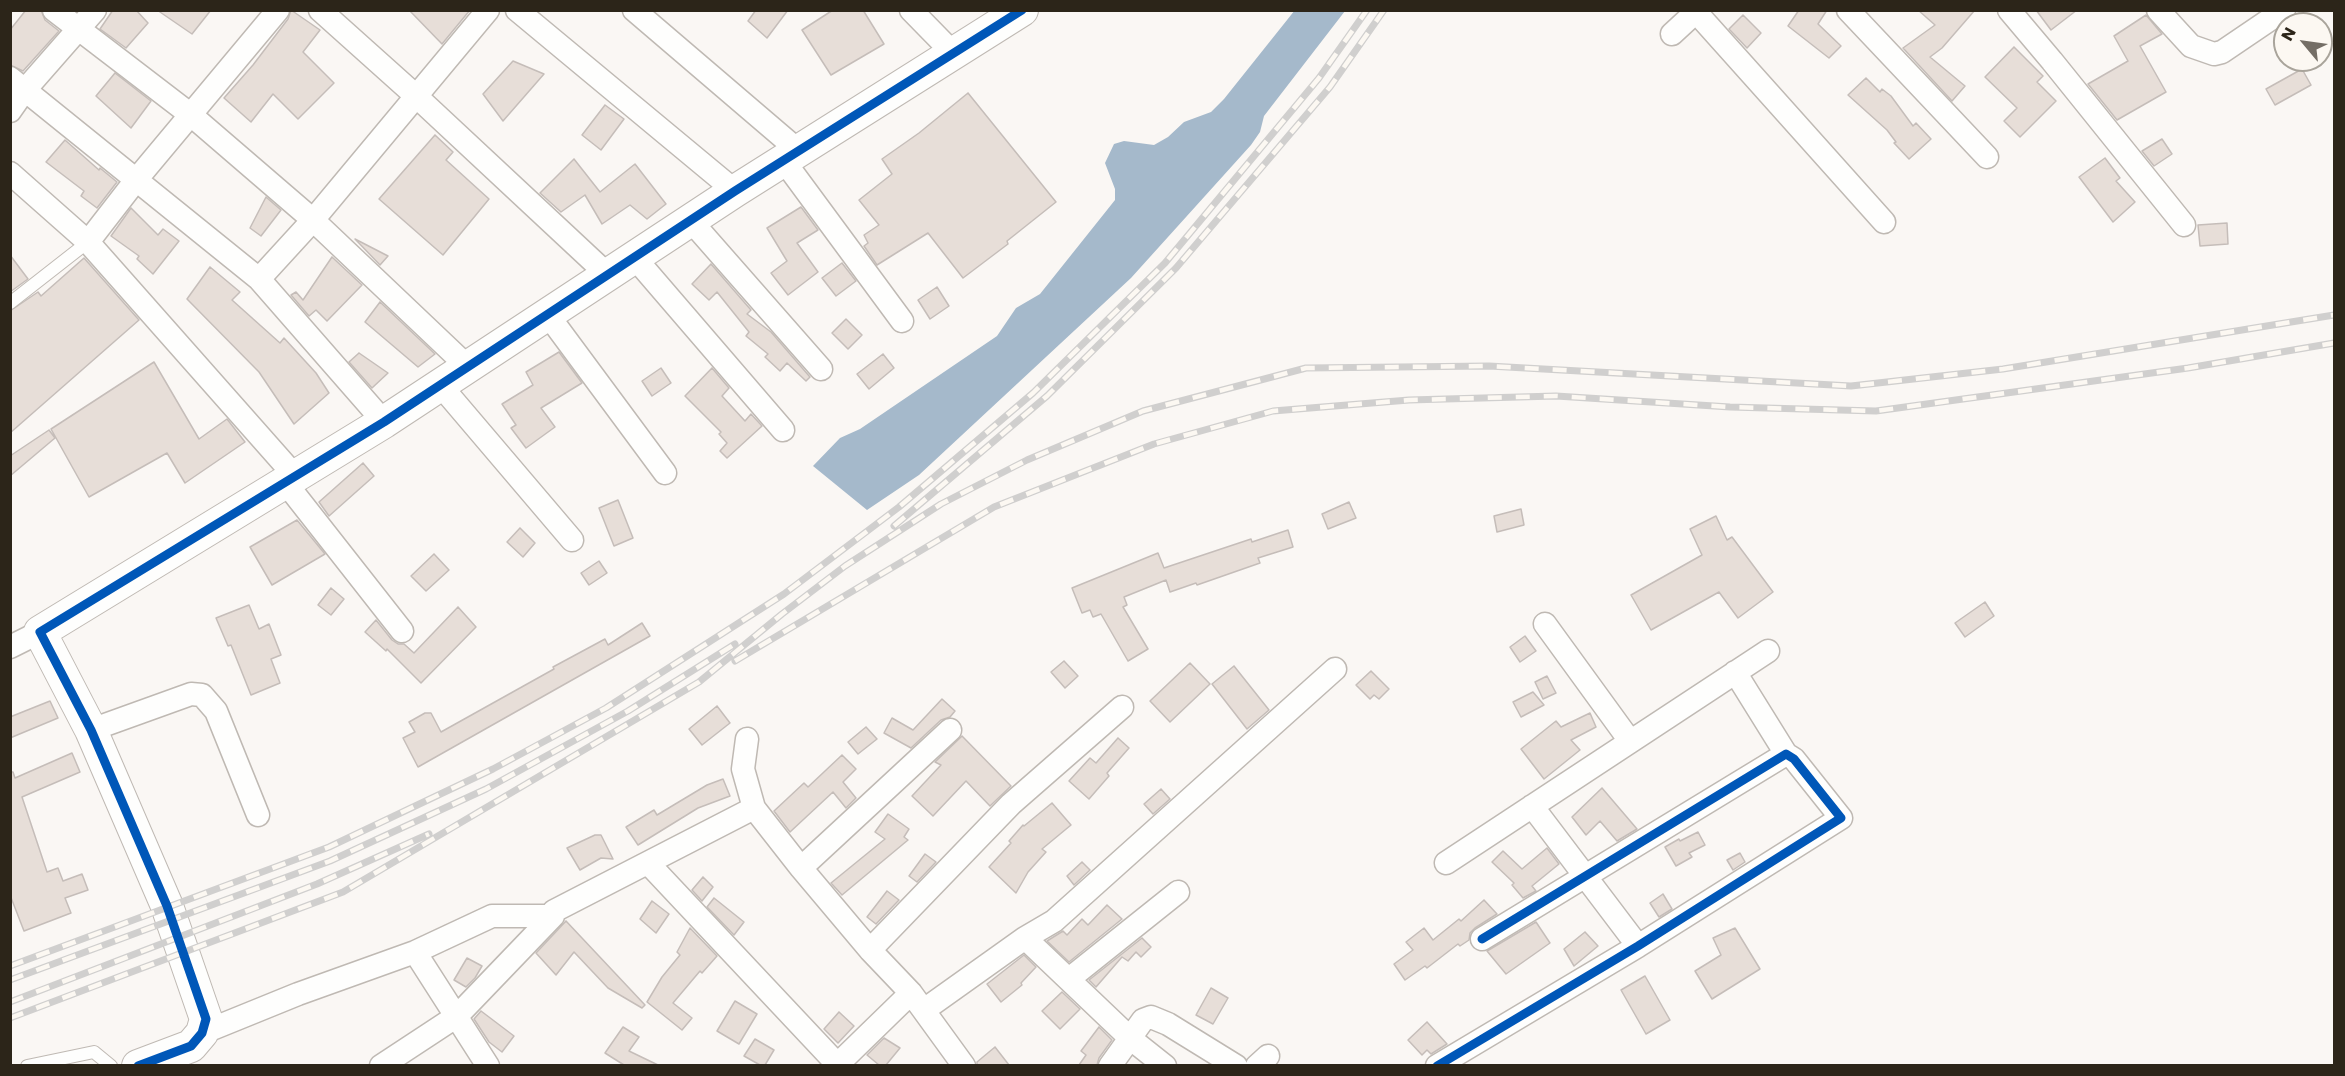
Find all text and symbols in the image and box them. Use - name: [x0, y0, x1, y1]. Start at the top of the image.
- north arrow: [2273, 12, 2333, 72]
- text: N: [2276, 23, 2302, 45]

